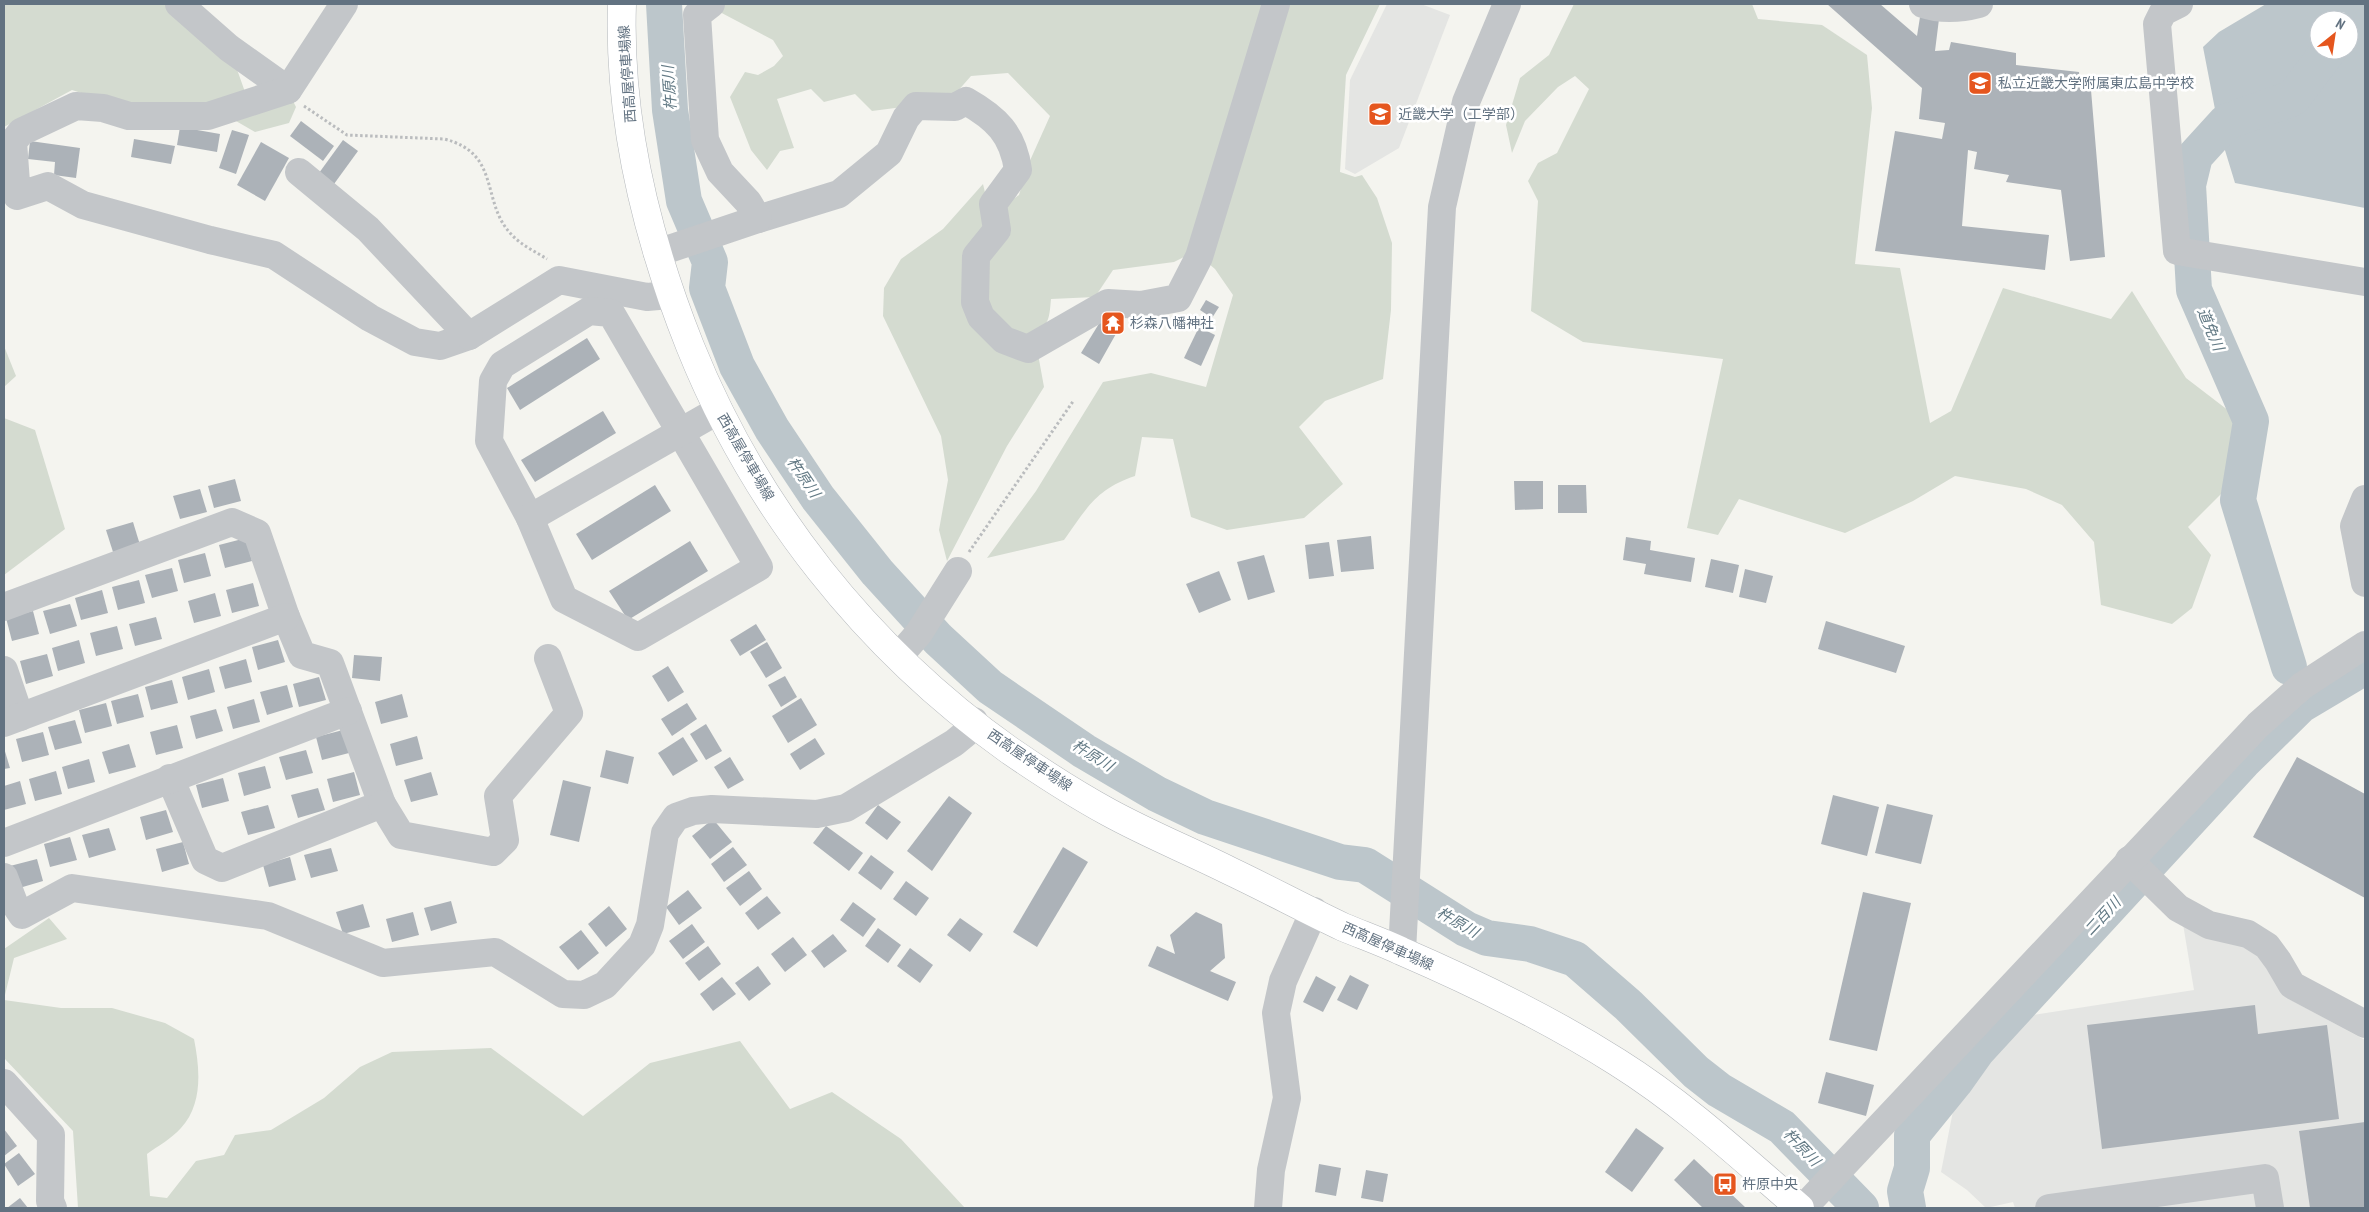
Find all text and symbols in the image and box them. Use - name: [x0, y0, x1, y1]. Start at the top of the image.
- north arrow: [2309, 10, 2359, 60]
- text: N: [2333, 14, 2348, 33]
- street label: 西高屋停車場線: [615, 24, 639, 124]
- water label: 杵原川: [658, 63, 680, 111]
- school or university icon: 私立近畿大学附属東広島中学校: [1967, 70, 1993, 96]
- place label: 私立近畿大学附属東広島中学校: [1998, 74, 2194, 92]
- school or university icon: 近畿大学（工学部）: [1367, 101, 1393, 127]
- place label: 近畿大学（工学部）: [1398, 105, 1524, 123]
- water label: 道免川: [2193, 305, 2229, 355]
- temple icon: 杉森八幡神社: [1100, 310, 1126, 336]
- place label: 杉森八幡神社: [1130, 314, 1214, 332]
- street label: 西高屋停車場線: [714, 410, 778, 504]
- water label: 杵原川: [784, 453, 826, 503]
- street label: 西高屋停車場線: [984, 725, 1076, 795]
- water label: 杵原川: [1069, 735, 1119, 776]
- water label: 二百川: [2080, 892, 2126, 939]
- water label: 杵原川: [1434, 903, 1484, 942]
- street label: 西高屋停車場線: [1340, 918, 1436, 974]
- water label: 杵原川: [1780, 1124, 1826, 1171]
- bus stop icon: 杵原中央: [1712, 1171, 1738, 1197]
- place label: 杵原中央: [1742, 1175, 1798, 1193]

